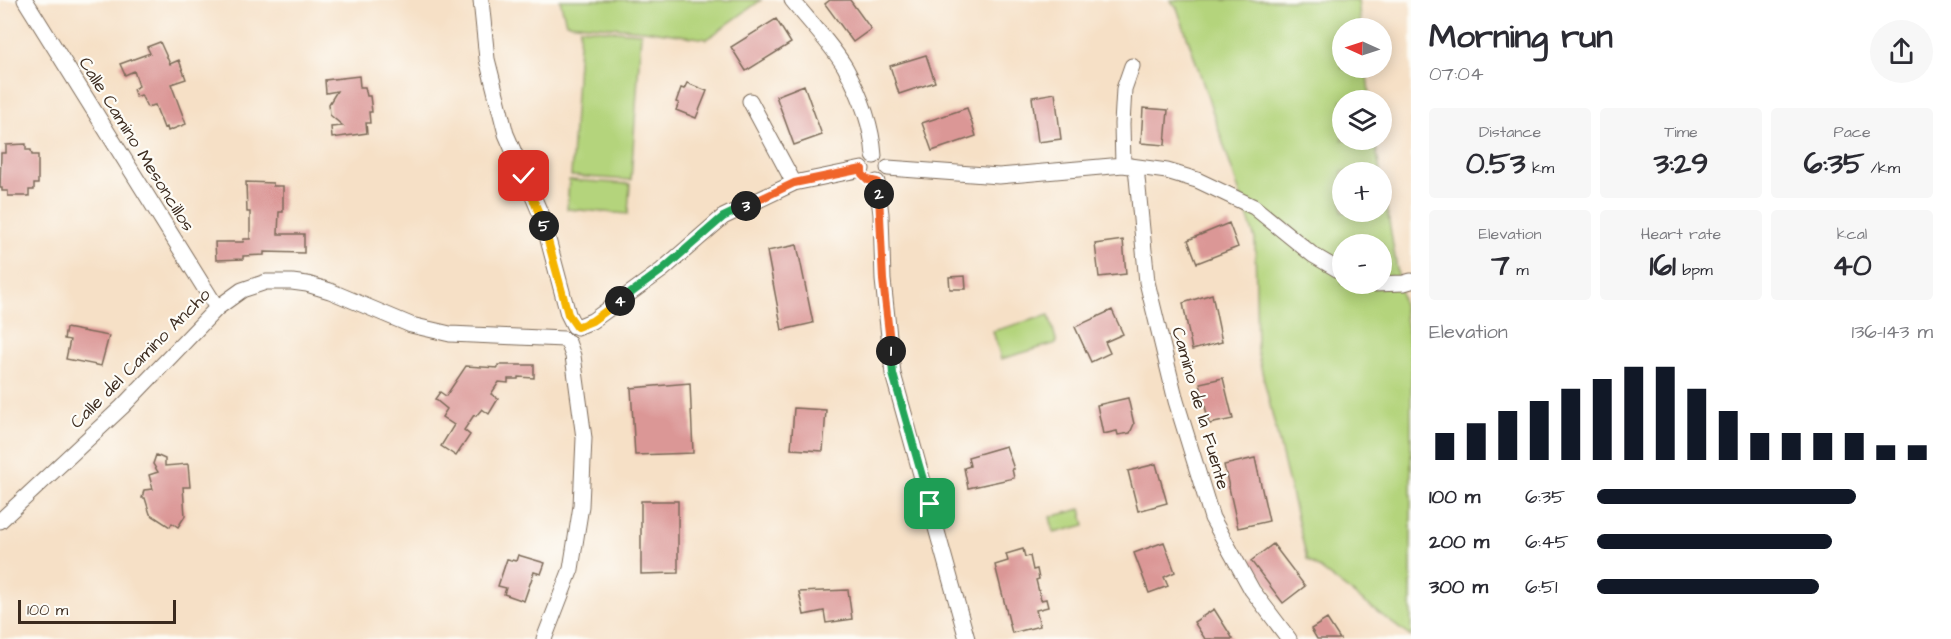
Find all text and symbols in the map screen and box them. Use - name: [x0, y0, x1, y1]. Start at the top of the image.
- text: Morning run: [1429, 14, 1613, 60]
- north arrow: [1332, 18, 1392, 78]
- map controls: [1332, 18, 1392, 294]
- button: share: [1870, 20, 1933, 83]
- street label: Calle Camino Mesoncillos: [73, 52, 200, 236]
- text: 07:04: [1429, 60, 1484, 88]
- button: layers: [1332, 90, 1392, 150]
- text: Distance: [1479, 121, 1541, 143]
- text: Time: [1664, 121, 1698, 143]
- text: Pace: [1833, 121, 1871, 143]
- text: 0.53: [1466, 143, 1525, 185]
- text: 3:29: [1654, 143, 1708, 185]
- text: 6:35: [1804, 143, 1864, 185]
- pin: [498, 150, 549, 201]
- text: km: [1525, 157, 1554, 179]
- text: /km: [1864, 157, 1900, 179]
- icon: check: [507, 159, 540, 192]
- button: +: [1332, 162, 1392, 222]
- pin: 2: [864, 179, 894, 209]
- text: 2: [874, 183, 884, 205]
- pin: 3: [731, 191, 761, 221]
- text: 3: [742, 195, 750, 217]
- pin: 5: [529, 211, 559, 241]
- text: 5: [538, 215, 550, 237]
- text: Elevation: [1479, 223, 1541, 245]
- text: Heart rate: [1641, 223, 1721, 245]
- text: kcal: [1837, 223, 1867, 245]
- button: −: [1332, 234, 1392, 294]
- text: 7: [1491, 245, 1510, 287]
- text: 161: [1649, 245, 1676, 287]
- text: 40: [1832, 245, 1872, 287]
- text: m: [1510, 259, 1529, 281]
- text: bpm: [1676, 259, 1713, 281]
- street label: Calle del Camino Ancho: [65, 283, 216, 434]
- pin: 4: [605, 286, 635, 316]
- text: 4: [615, 290, 625, 312]
- text: Elevation: [1429, 318, 1508, 346]
- text: 136–143 m: [1852, 318, 1933, 346]
- street label: Camino de la Fuente: [1165, 324, 1236, 492]
- pin: 1: [876, 336, 906, 366]
- text: 1: [890, 340, 892, 362]
- pin: [904, 478, 955, 529]
- text: 100 m: [1429, 483, 1480, 511]
- text: 6:35: [1525, 483, 1565, 511]
- icon: arrive: [913, 487, 946, 520]
- text: 200 m: [1429, 528, 1489, 556]
- text: 6:45: [1525, 528, 1569, 556]
- text: 300 m: [1429, 573, 1488, 601]
- text: 6:51: [1525, 573, 1558, 601]
- scale bar: [18, 597, 176, 624]
- text: 100 m: [27, 599, 68, 621]

